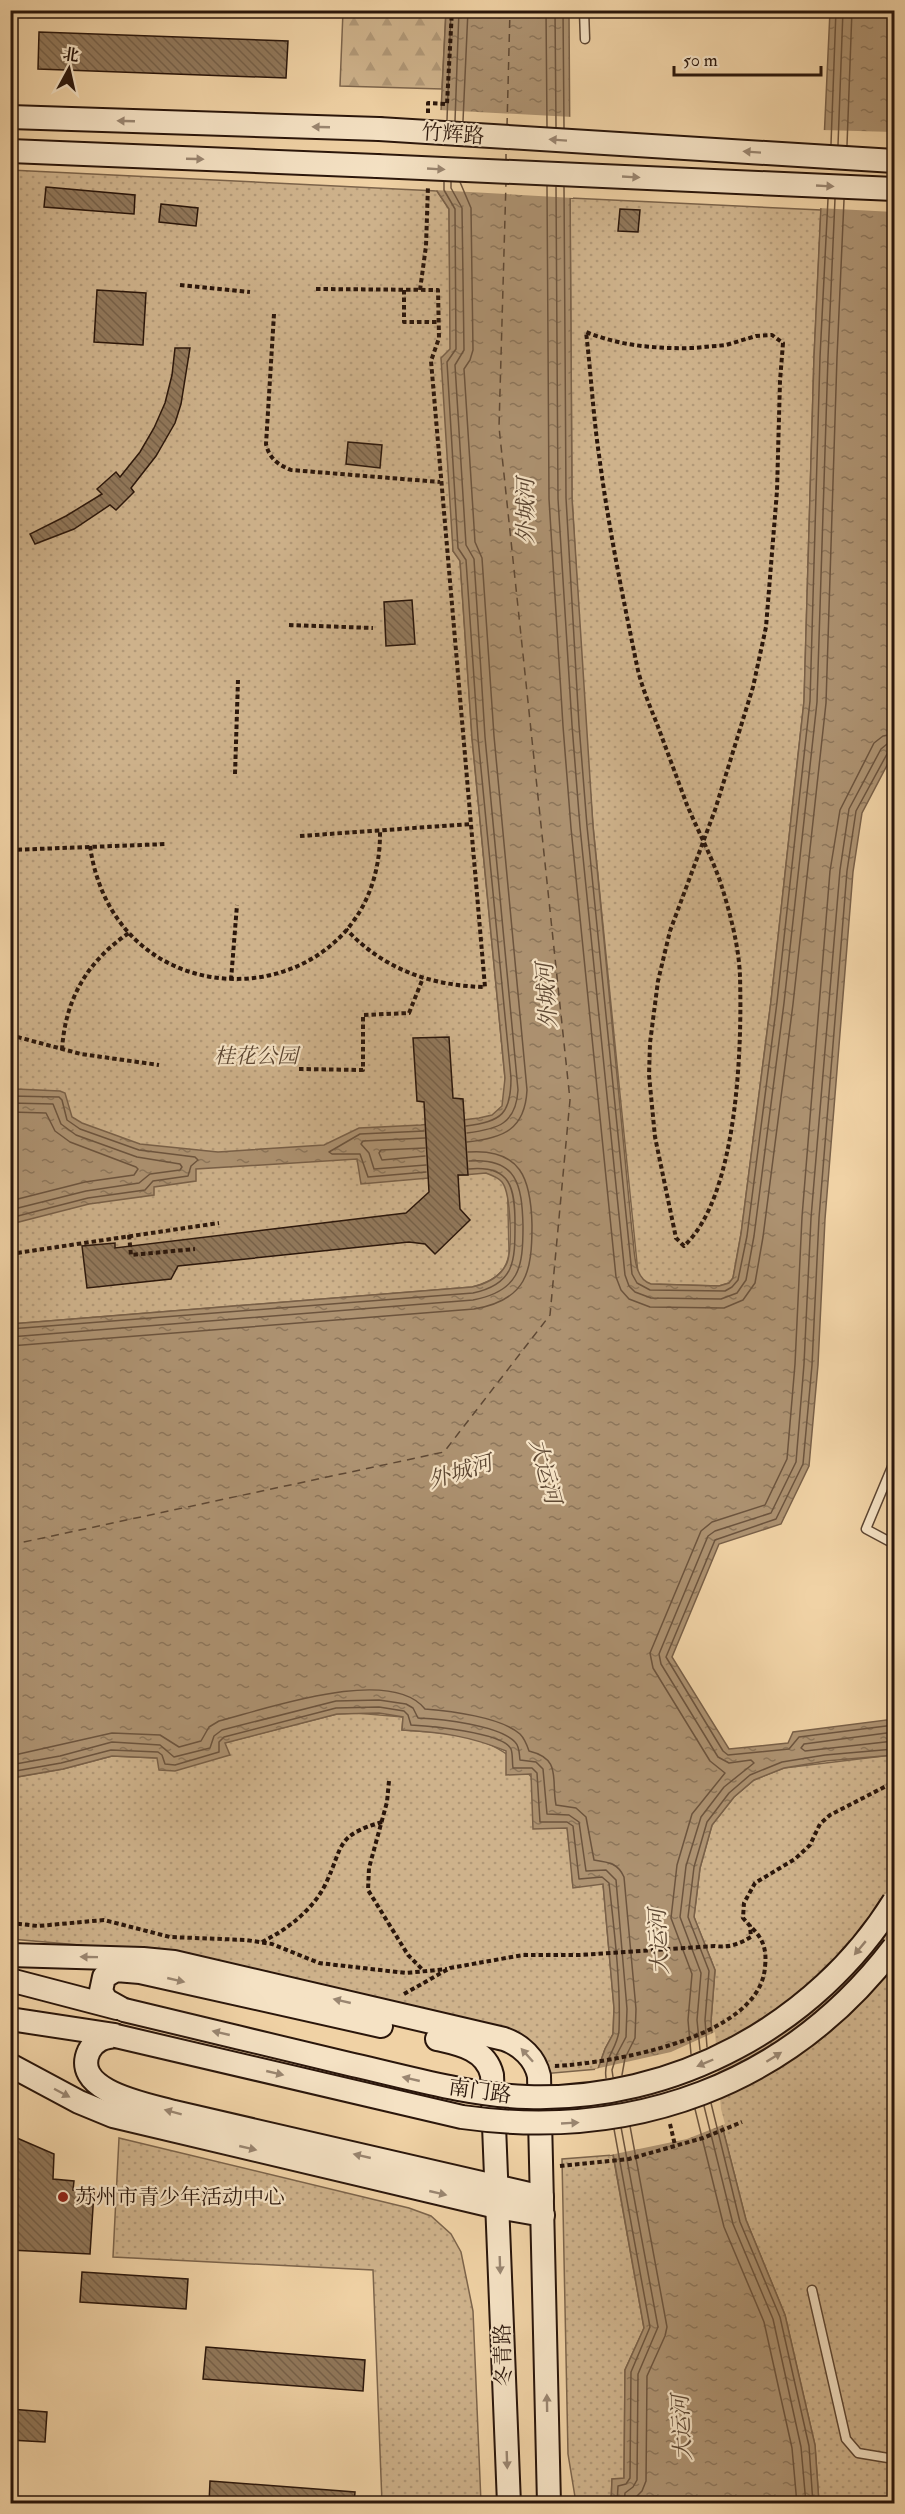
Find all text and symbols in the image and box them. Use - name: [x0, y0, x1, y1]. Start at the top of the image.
- north arrow: [39, 39, 99, 99]
- scale bar: [674, 39, 821, 77]
- text: 北: [62, 44, 80, 66]
- text: 50 m: [683, 49, 718, 72]
- one-way arrow: [116, 116, 135, 126]
- street label: 竹辉路: [421, 119, 485, 150]
- one-way arrow: [311, 122, 330, 132]
- one-way arrow: [548, 135, 567, 145]
- one-way arrow: [743, 147, 762, 157]
- one-way arrow: [185, 154, 204, 163]
- one-way arrow: [426, 164, 445, 173]
- one-way arrow: [621, 173, 640, 182]
- one-way arrow: [816, 181, 835, 190]
- water label: 外城河: [512, 474, 540, 544]
- water label: 外城河: [530, 958, 563, 1030]
- park label: 桂花公园: [214, 1043, 301, 1070]
- water label: 大运河: [523, 1436, 568, 1511]
- water label: 外城河: [425, 1448, 500, 1495]
- water label: 大运河: [643, 1904, 675, 1976]
- one-way arrow: [854, 1940, 867, 1955]
- one-way arrow: [79, 1952, 98, 1962]
- one-way arrow: [167, 1976, 186, 1985]
- one-way arrow: [333, 1996, 351, 2006]
- one-way arrow: [212, 2028, 231, 2038]
- one-way arrow: [520, 2048, 534, 2063]
- one-way arrow: [765, 2052, 782, 2063]
- one-way arrow: [695, 2058, 713, 2068]
- one-way arrow: [266, 2069, 285, 2079]
- one-way arrow: [402, 2073, 420, 2083]
- street label: 南门路: [447, 2074, 513, 2109]
- one-way arrow: [54, 2088, 71, 2098]
- one-way arrow: [163, 2106, 182, 2116]
- one-way arrow: [560, 2118, 579, 2127]
- one-way arrow: [239, 2144, 258, 2153]
- one-way arrow: [353, 2151, 372, 2160]
- place label: 苏州市青少年活动中心: [75, 2184, 285, 2211]
- one-way arrow: [429, 2188, 447, 2198]
- marker: 苏州市青少年活动中心: [56, 2190, 70, 2204]
- one-way arrow: [495, 2256, 504, 2275]
- street label: 冬青路: [489, 2323, 518, 2387]
- water label: 大运河: [666, 2390, 698, 2462]
- one-way arrow: [542, 2394, 552, 2413]
- one-way arrow: [502, 2451, 512, 2470]

